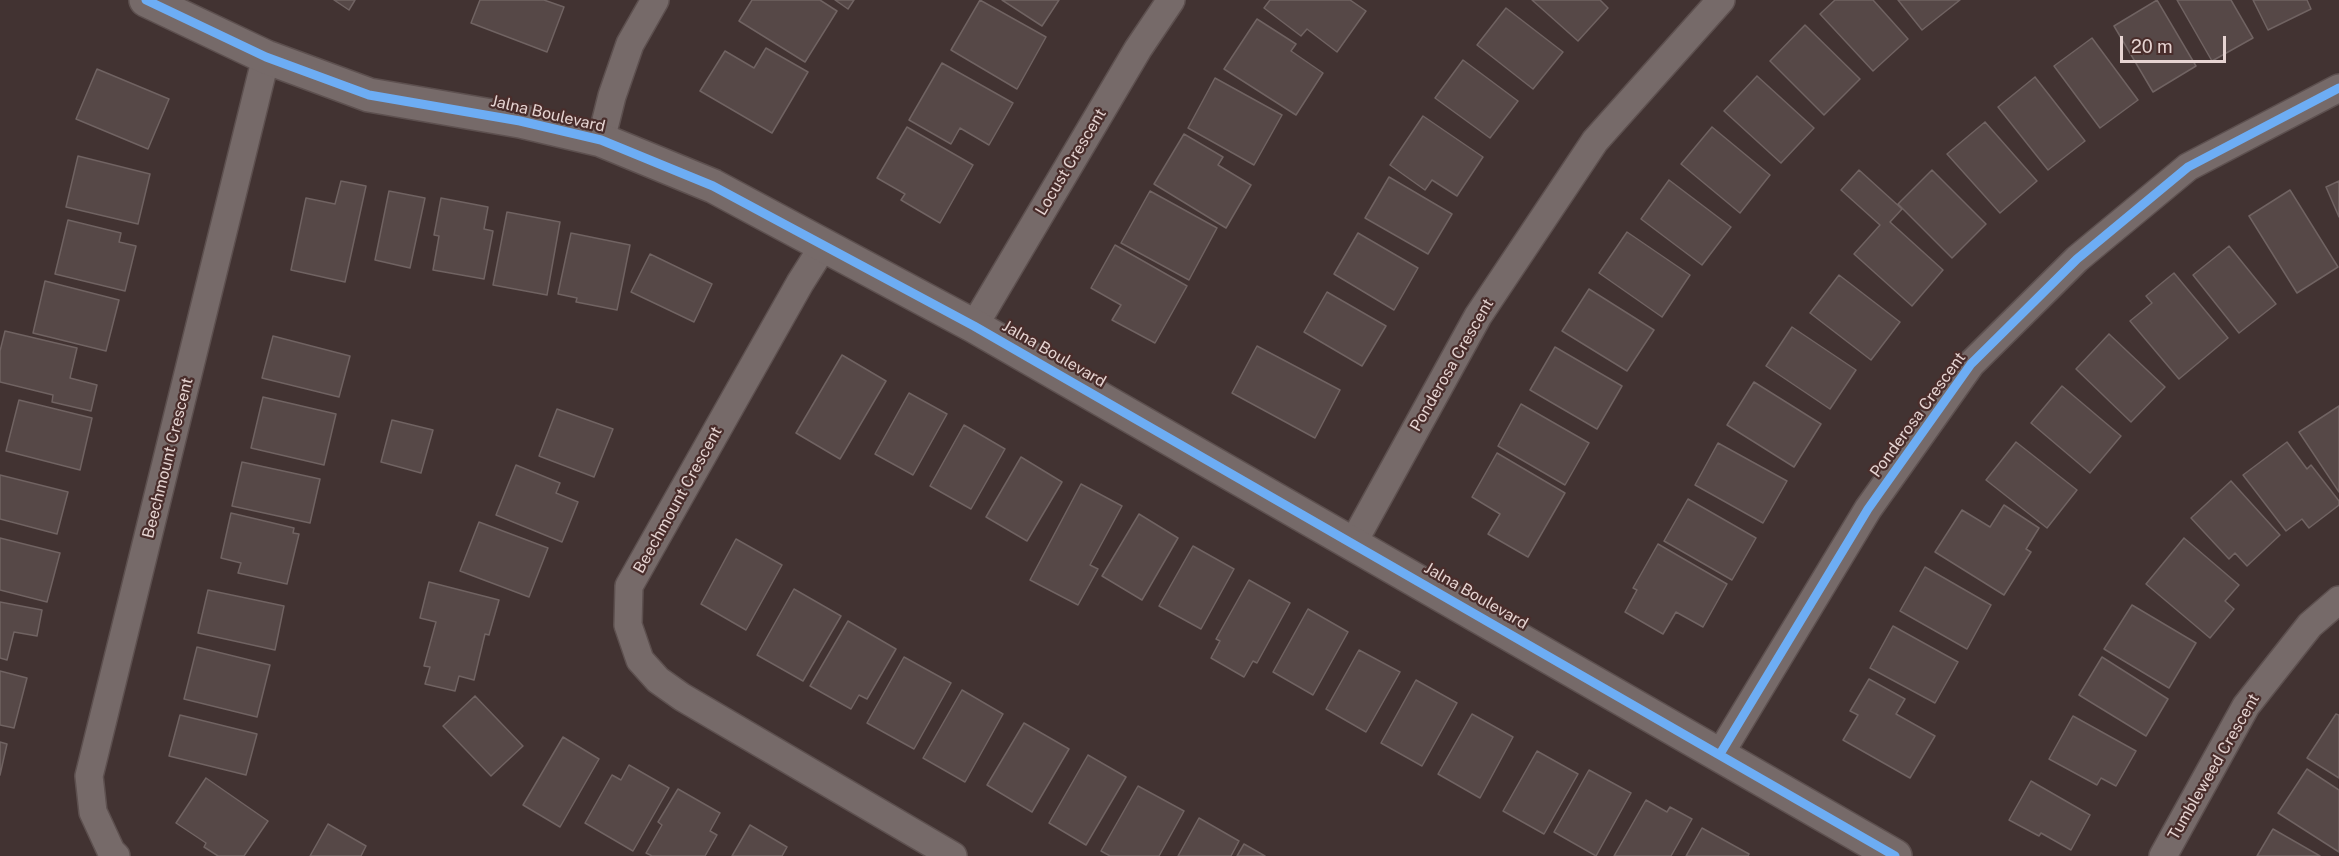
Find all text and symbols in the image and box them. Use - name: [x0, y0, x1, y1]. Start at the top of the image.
- scale bar: [2123, 24, 2230, 62]
- text: 20 m: [2131, 36, 2173, 57]
- street label: Jalna Boulevard: [489, 92, 607, 136]
- street label: Locust Crescent: [1032, 105, 1110, 219]
- street label: Ponderosa Crescent: [1406, 295, 1498, 435]
- street label: Jalna Boulevard: [999, 317, 1109, 391]
- street label: Ponderosa Crescent: [1866, 349, 1970, 481]
- street label: Beechmount Crescent: [139, 376, 197, 540]
- street label: Beechmount Crescent: [630, 423, 726, 577]
- street label: Jalna Boulevard: [1421, 559, 1531, 633]
- street label: Tumbleweed Crescent: [2164, 690, 2264, 844]

